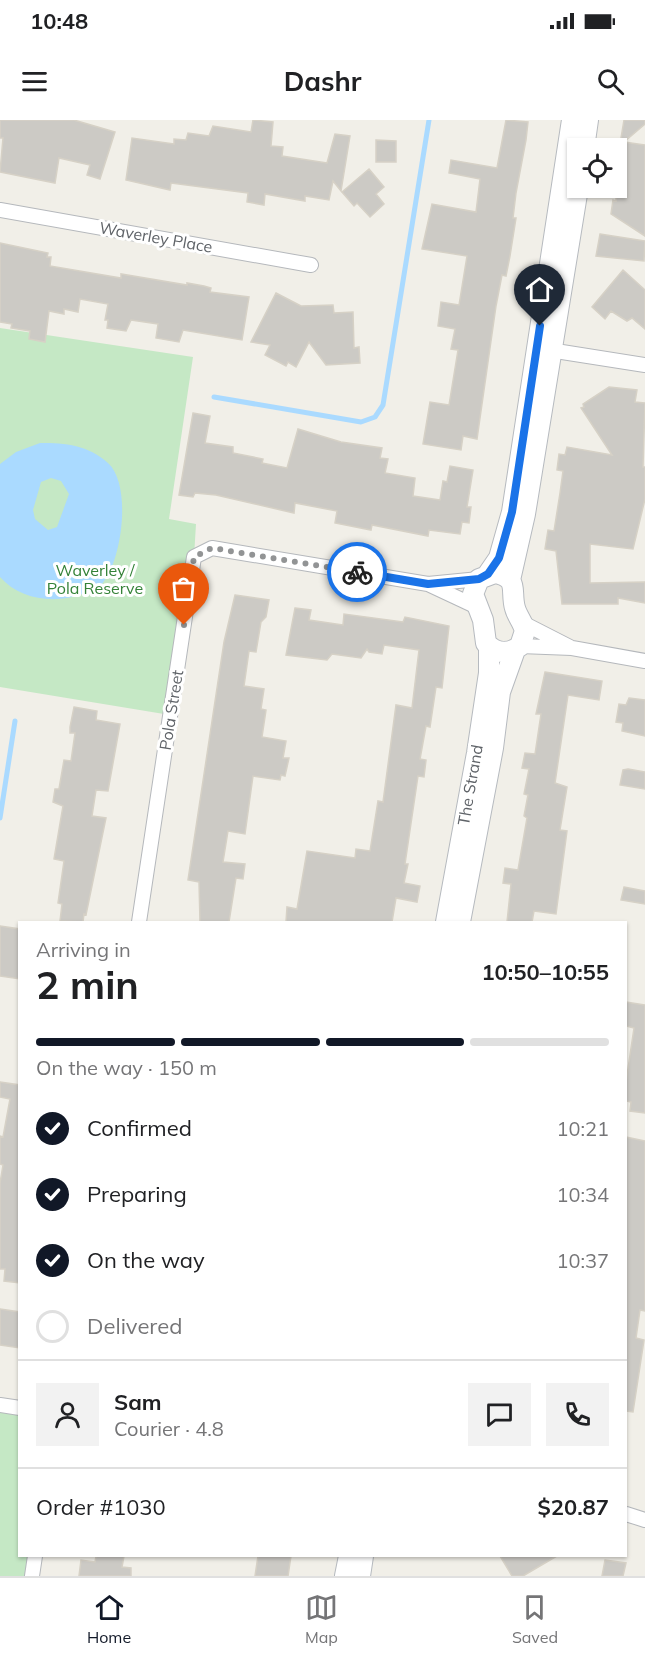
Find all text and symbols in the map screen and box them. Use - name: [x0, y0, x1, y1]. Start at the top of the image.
- text: 10:48: [30, 7, 88, 35]
- text: Dashr: [284, 64, 361, 98]
- icon: menu: [18, 65, 51, 98]
- icon: search: [594, 65, 627, 98]
- map controls: [567, 138, 627, 198]
- button: locate: [567, 138, 627, 198]
- street label: Waverley Place: [98, 217, 214, 257]
- pin: [514, 264, 565, 326]
- icon: home: [523, 273, 556, 306]
- courier: [327, 542, 387, 602]
- icon: bike: [341, 556, 374, 589]
- park label: Waverley / Pola Reserve: [47, 560, 143, 598]
- pin: [158, 563, 209, 625]
- icon: bag: [167, 572, 200, 605]
- street label: Pola Street: [155, 668, 187, 752]
- street label: The Strand: [453, 743, 487, 827]
- text: Arriving in: [36, 937, 131, 962]
- text: 10:50–10:55: [481, 958, 609, 986]
- text: 2 min: [36, 960, 139, 1009]
- text: On the way · 150 m: [36, 1055, 217, 1080]
- icon: check: [36, 1112, 69, 1145]
- text: Confirmed: [87, 1114, 192, 1142]
- text: 10:21: [556, 1116, 609, 1141]
- icon: check: [36, 1178, 69, 1211]
- text: Preparing: [87, 1180, 187, 1208]
- text: 10:34: [556, 1182, 609, 1207]
- icon: check: [36, 1244, 69, 1277]
- text: On the way: [87, 1246, 205, 1274]
- text: 10:37: [556, 1248, 609, 1273]
- text: Delivered: [87, 1312, 182, 1340]
- button: person: [36, 1383, 99, 1446]
- button: chat: [468, 1383, 531, 1446]
- button: phone: [546, 1383, 609, 1446]
- text: Sam: [114, 1388, 162, 1416]
- text: Courier · 4.8: [114, 1416, 224, 1441]
- text: Order #1030: [36, 1493, 166, 1521]
- text: $20.87: [538, 1493, 609, 1521]
- tab: Home: [87, 1591, 131, 1647]
- tab: Map: [305, 1591, 338, 1647]
- tab: Saved: [512, 1591, 558, 1647]

